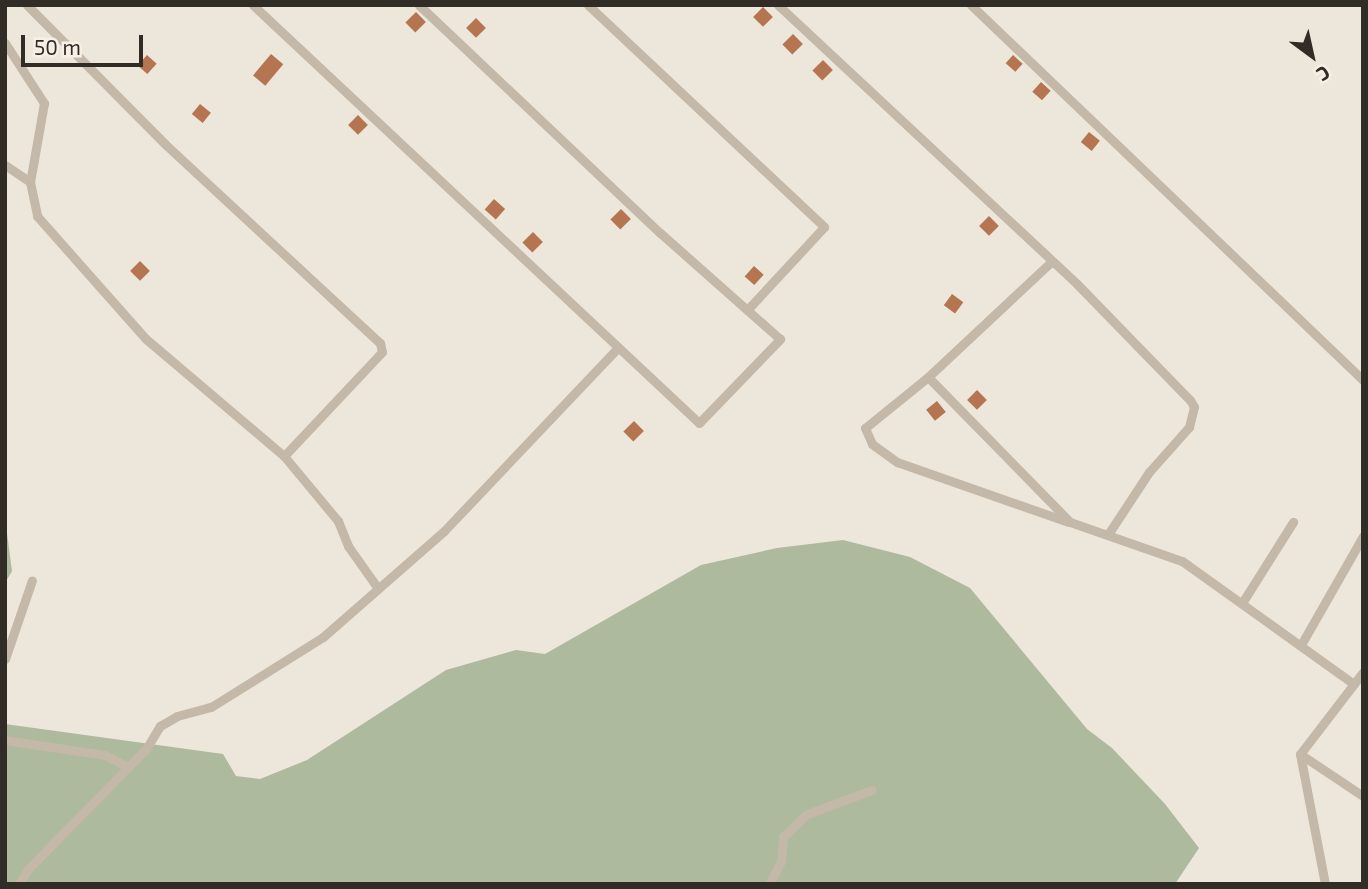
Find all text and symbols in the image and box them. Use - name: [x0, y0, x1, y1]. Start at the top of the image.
- scale bar: [24, 21, 147, 65]
- north arrow: [1277, 21, 1347, 91]
- text: 50 m: [34, 34, 81, 59]
- text: С: [1313, 61, 1335, 87]

